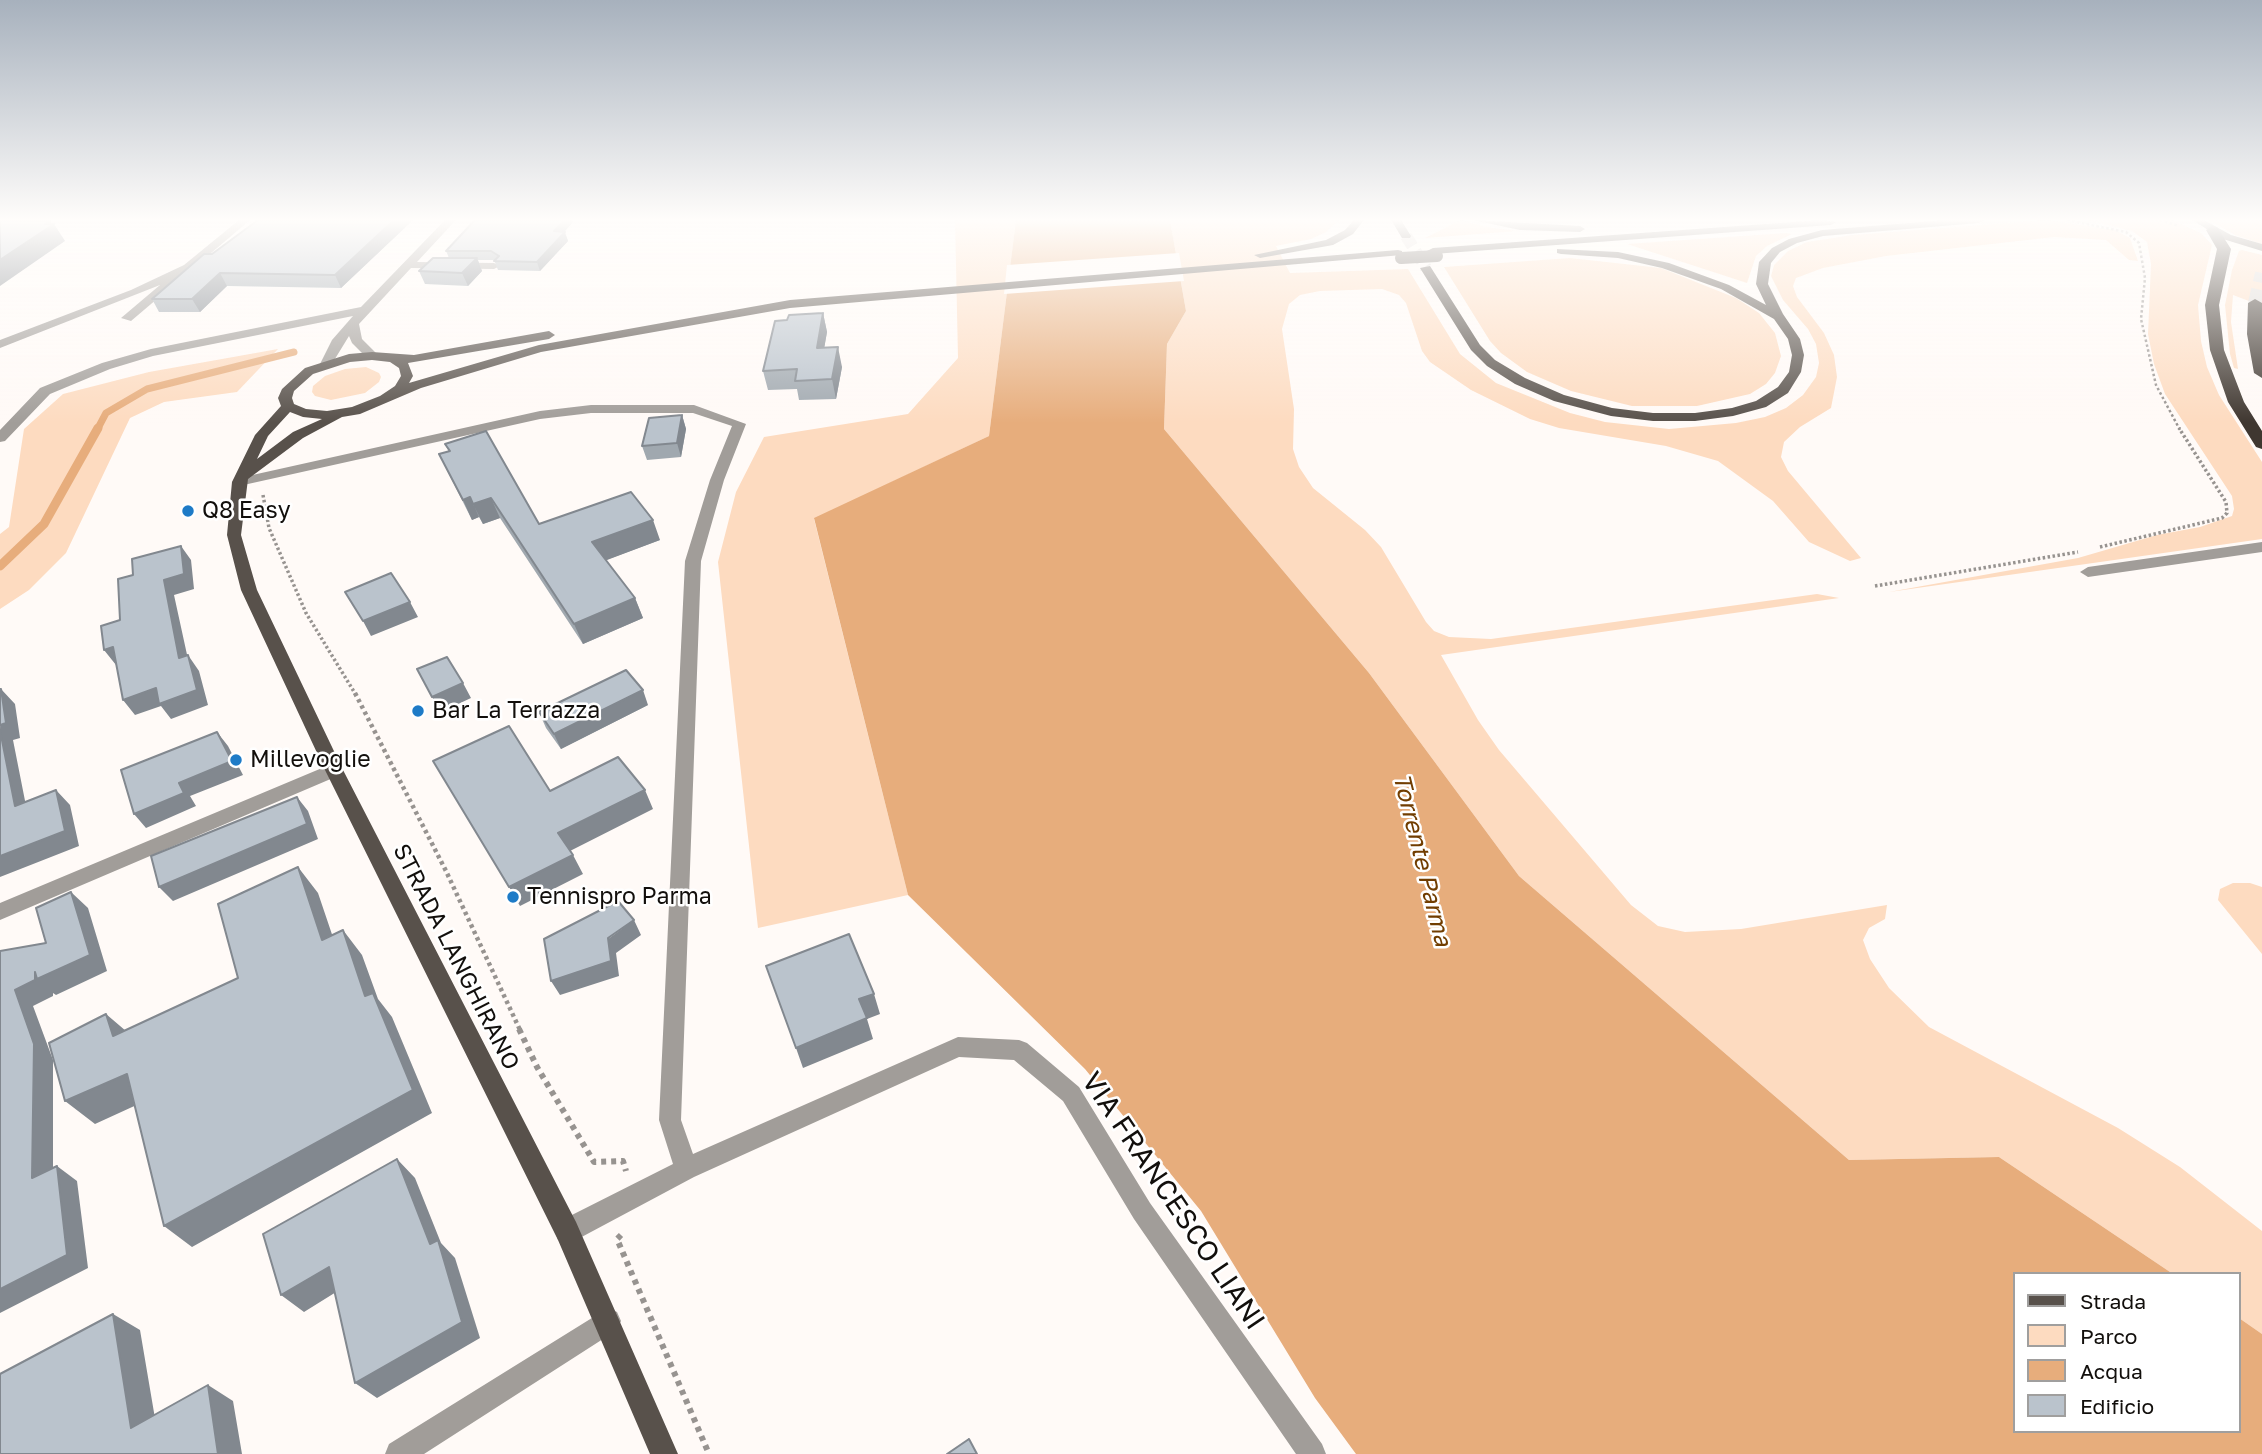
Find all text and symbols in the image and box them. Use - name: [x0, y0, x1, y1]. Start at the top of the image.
- place label: Q8 Easy: [202, 497, 291, 525]
- marker: Q8 Easy: [180, 503, 196, 519]
- place label: Bar La Terrazza: [432, 697, 600, 725]
- marker: Bar La Terrazza: [410, 703, 426, 719]
- place label: Millevoglie: [250, 746, 371, 774]
- marker: Millevoglie: [228, 752, 244, 768]
- water label: Torrente Parma: [1387, 771, 1457, 949]
- street label: STRADA LANGHIRANO: [387, 839, 525, 1075]
- place label: Tennispro Parma: [527, 883, 712, 911]
- marker: Tennispro Parma: [505, 889, 521, 905]
- street label: VIA FRANCESCO LIANI: [1074, 1066, 1272, 1336]
- legend: [2014, 1272, 2241, 1433]
- text: Strada: [2080, 1288, 2146, 1314]
- text: Parco: [2080, 1323, 2137, 1349]
- text: Acqua: [2080, 1358, 2143, 1384]
- text: Edificio: [2080, 1393, 2154, 1419]

